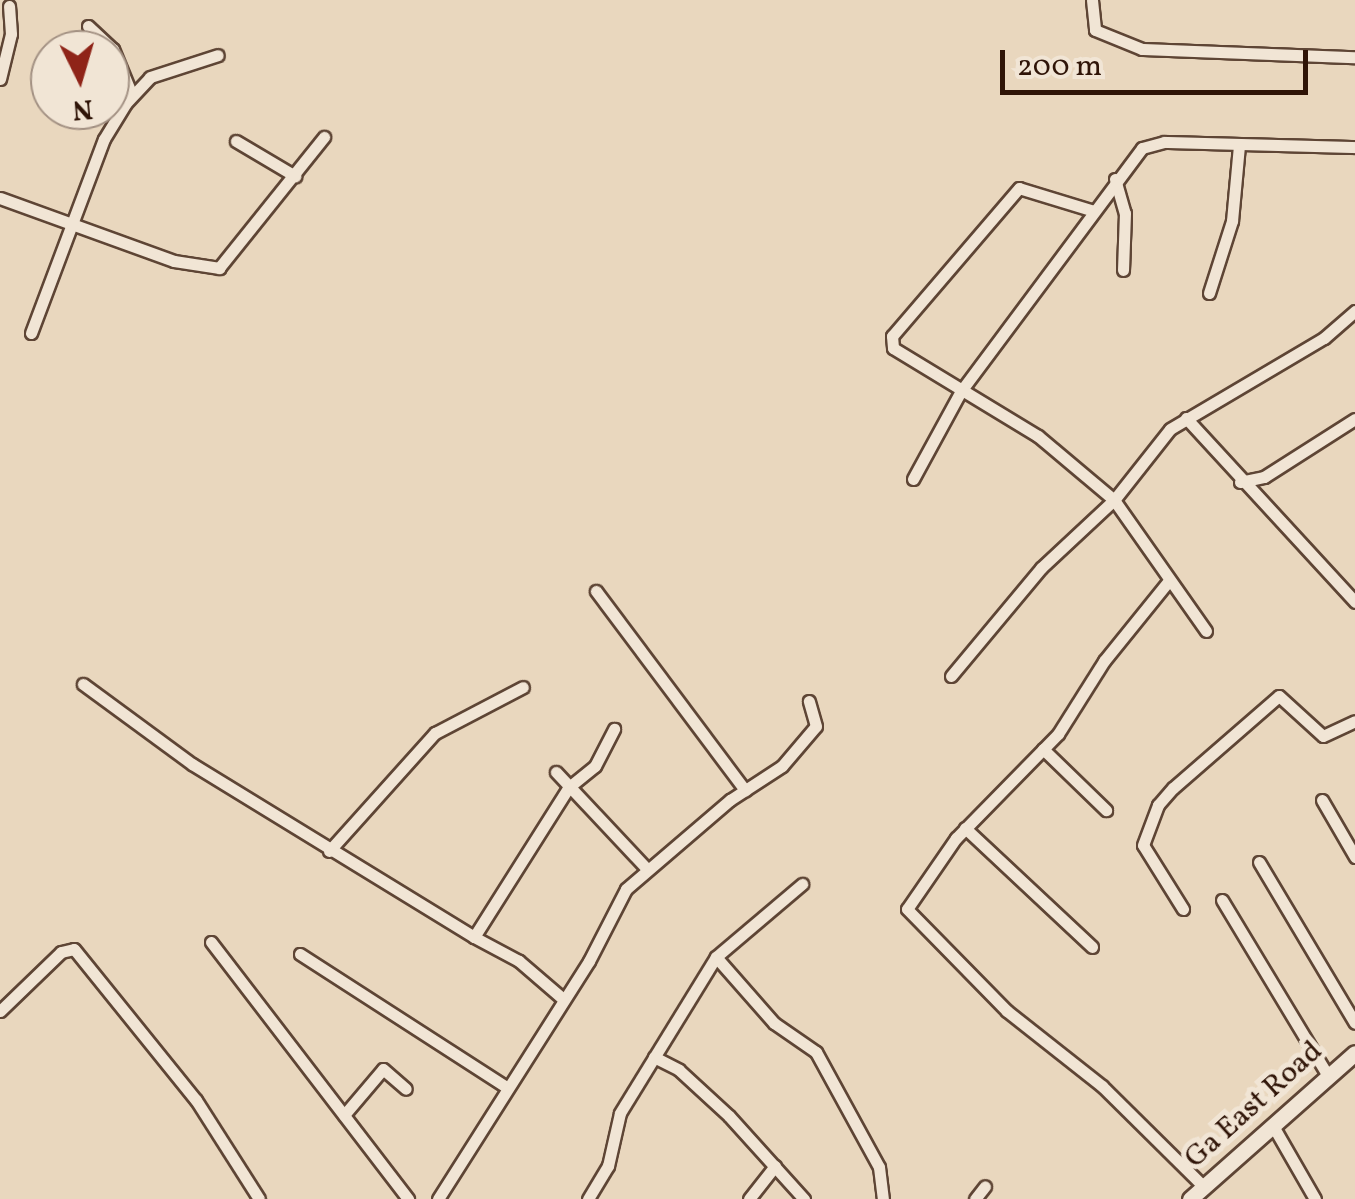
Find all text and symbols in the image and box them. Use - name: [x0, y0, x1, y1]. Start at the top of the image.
- north arrow: [30, 30, 130, 130]
- scale bar: [1005, 30, 1312, 92]
- text: 200 m: [1017, 46, 1102, 88]
- text: N: [71, 88, 94, 129]
- street label: Ga East Road: [1178, 1034, 1330, 1176]

